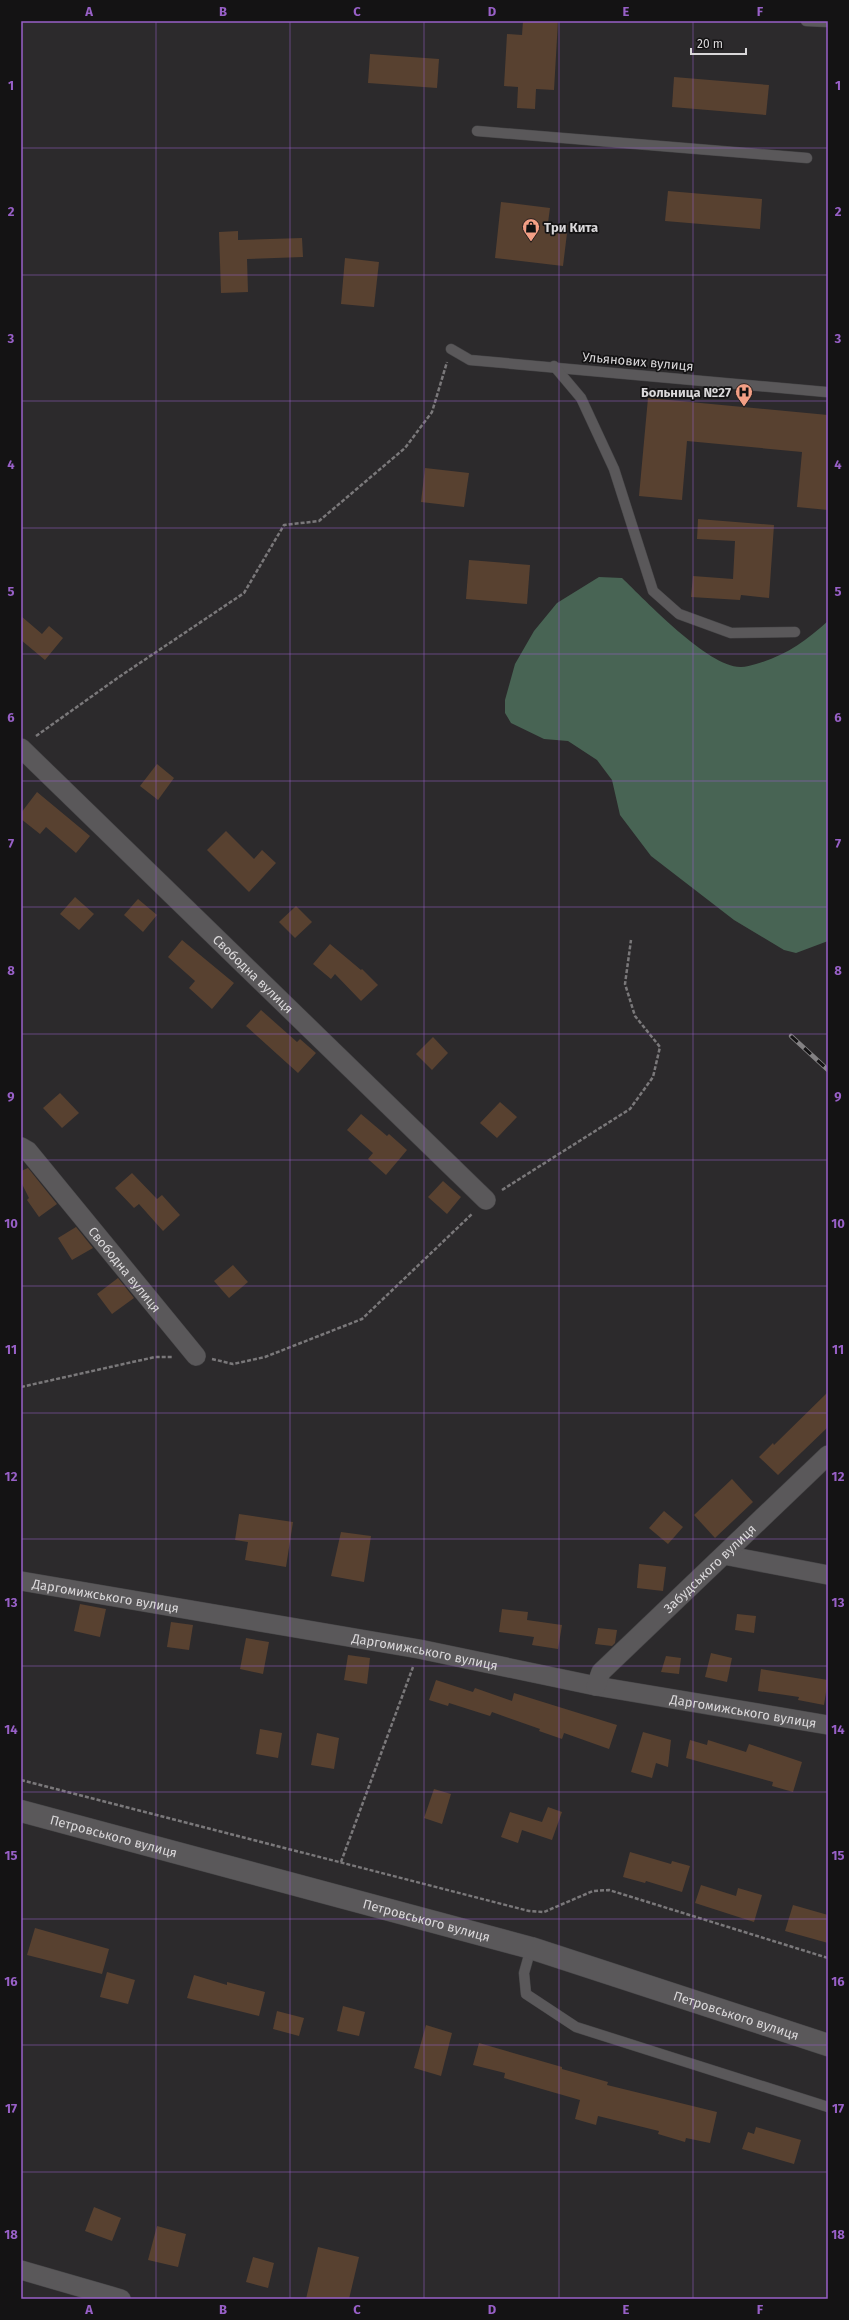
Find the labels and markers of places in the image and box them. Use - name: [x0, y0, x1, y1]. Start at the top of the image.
- shop icon: Три Кита: [521, 217, 541, 242]
- place label: Три Кита: [544, 220, 598, 235]
- hospital icon: Больница №27: [734, 382, 754, 407]
- place label: Больница №27: [641, 385, 731, 400]

